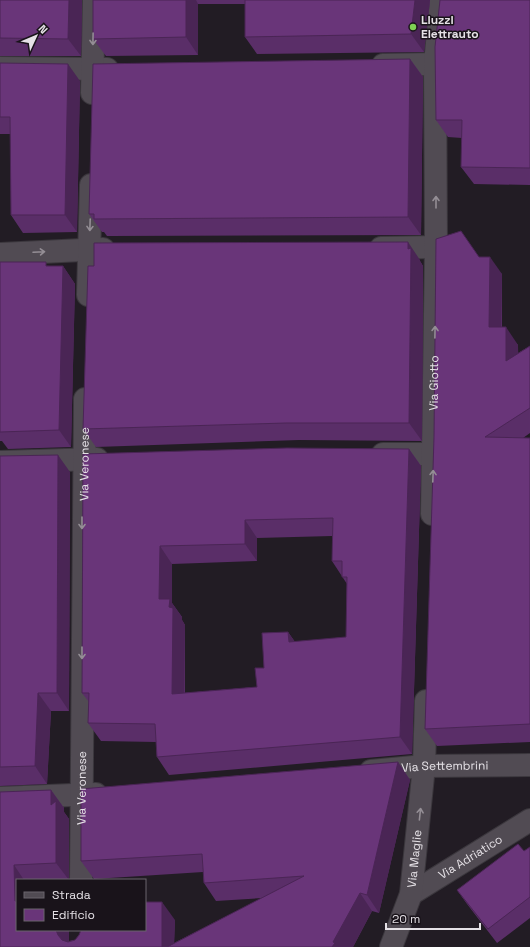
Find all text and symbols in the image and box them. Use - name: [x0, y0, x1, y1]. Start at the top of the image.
- place label: Liuzzi Elettrauto: [421, 12, 479, 42]
- north arrow: [16, 16, 56, 56]
- text: N: [36, 22, 51, 37]
- marker: Liuzzi Elettrauto: [408, 22, 418, 32]
- one-way arrow: [89, 32, 97, 45]
- one-way arrow: [432, 196, 440, 209]
- one-way arrow: [86, 218, 93, 231]
- one-way arrow: [32, 248, 45, 255]
- one-way arrow: [431, 326, 439, 339]
- street label: Via Giotto: [426, 355, 442, 411]
- street label: Via Veronese: [76, 427, 93, 501]
- one-way arrow: [429, 470, 437, 483]
- one-way arrow: [78, 516, 86, 529]
- one-way arrow: [78, 646, 85, 659]
- street label: Via Veronese: [73, 751, 90, 825]
- street label: Via Settembrini: [401, 757, 488, 776]
- one-way arrow: [416, 808, 423, 821]
- street label: Via Maglie: [404, 829, 425, 889]
- street label: Via Adriatico: [435, 831, 506, 883]
- legend: [16, 879, 146, 931]
- text: Strada: [52, 887, 91, 903]
- scale bar: [386, 905, 480, 931]
- text: Edificio: [52, 907, 95, 923]
- text: 20 m: [392, 911, 420, 927]

